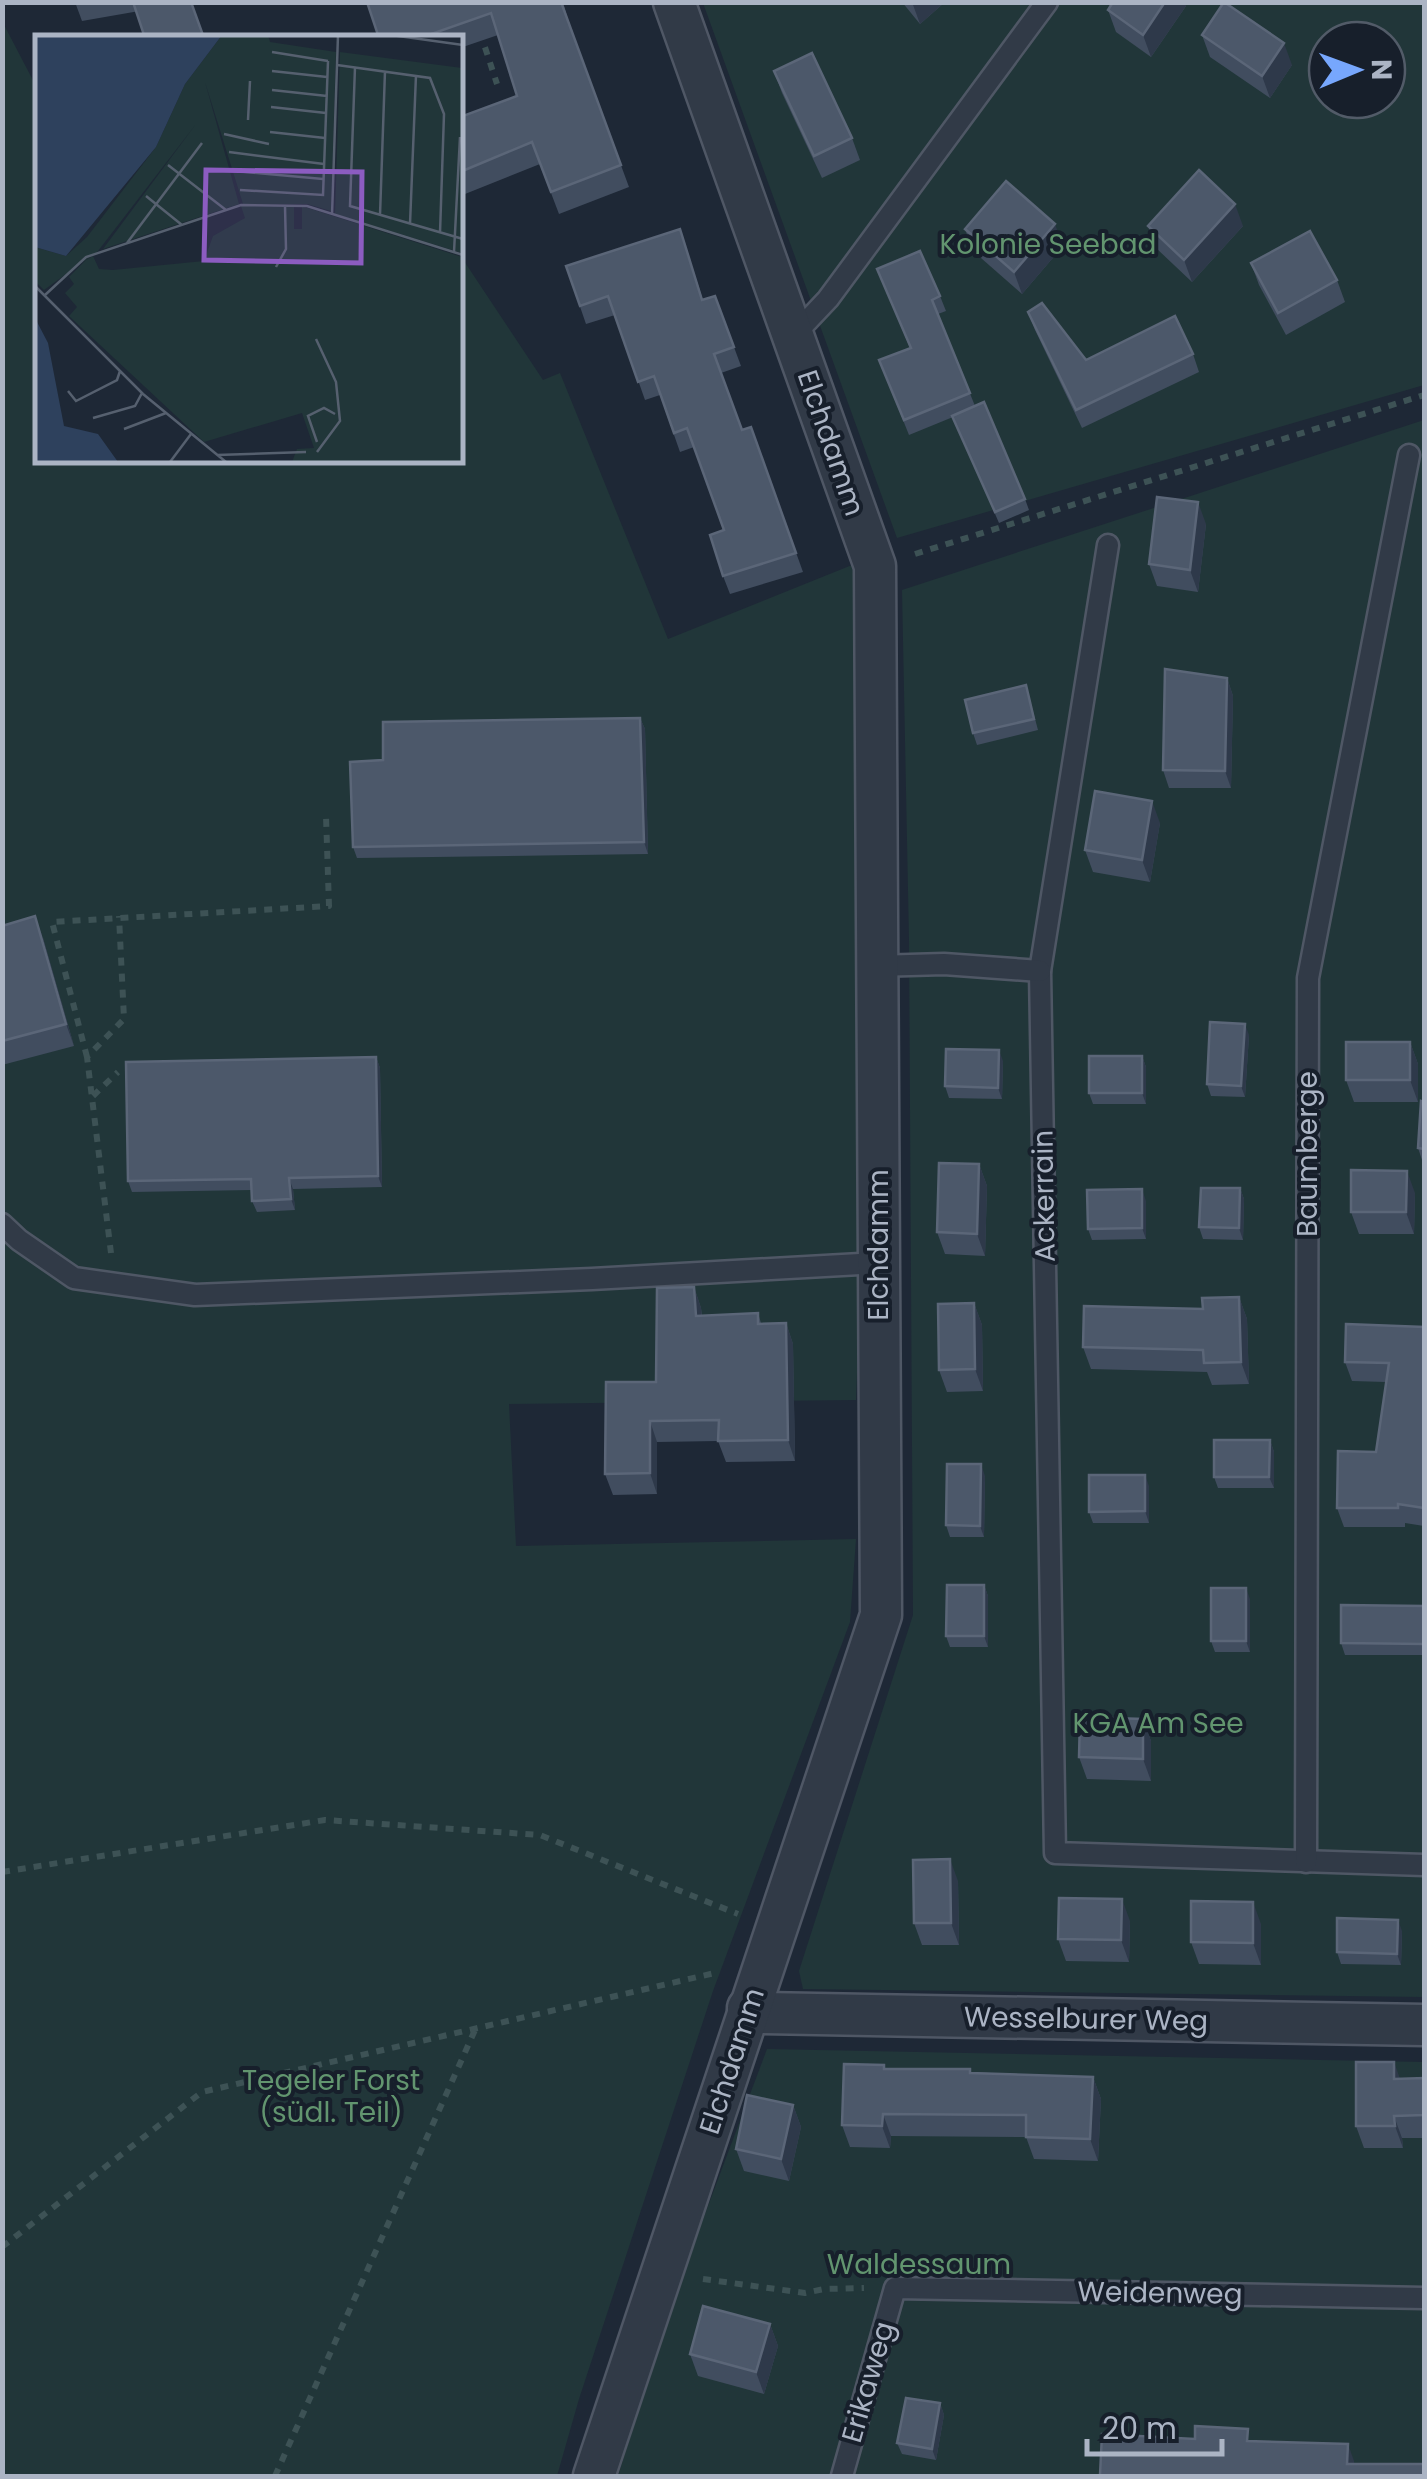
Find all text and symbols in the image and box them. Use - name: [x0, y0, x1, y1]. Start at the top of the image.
- north arrow: [1307, 20, 1407, 120]
- inset map: [35, 35, 462, 462]
- text: N: [1362, 59, 1401, 80]
- park label: Kolonie Seebad: [939, 225, 1157, 264]
- street label: Elchdamm: [788, 365, 874, 521]
- street label: Baumberge: [1288, 1071, 1327, 1237]
- street label: Ackerrain: [1023, 1130, 1065, 1262]
- street label: Elchdamm: [859, 1169, 898, 1321]
- park label: KGA Am See: [1072, 1704, 1244, 1743]
- street label: Elchdamm: [690, 1983, 774, 2139]
- street label: Wesselburer Weg: [963, 1997, 1209, 2041]
- park label: Tegeler Forst (südl. Teil): [242, 2061, 420, 2132]
- park label: Waldessaum: [827, 2245, 1011, 2284]
- street label: Weidenweg: [1077, 2272, 1243, 2314]
- street label: Erikaweg: [832, 2317, 904, 2447]
- scale bar: [1087, 2394, 1222, 2456]
- text: 20 m: [1102, 2407, 1177, 2450]

